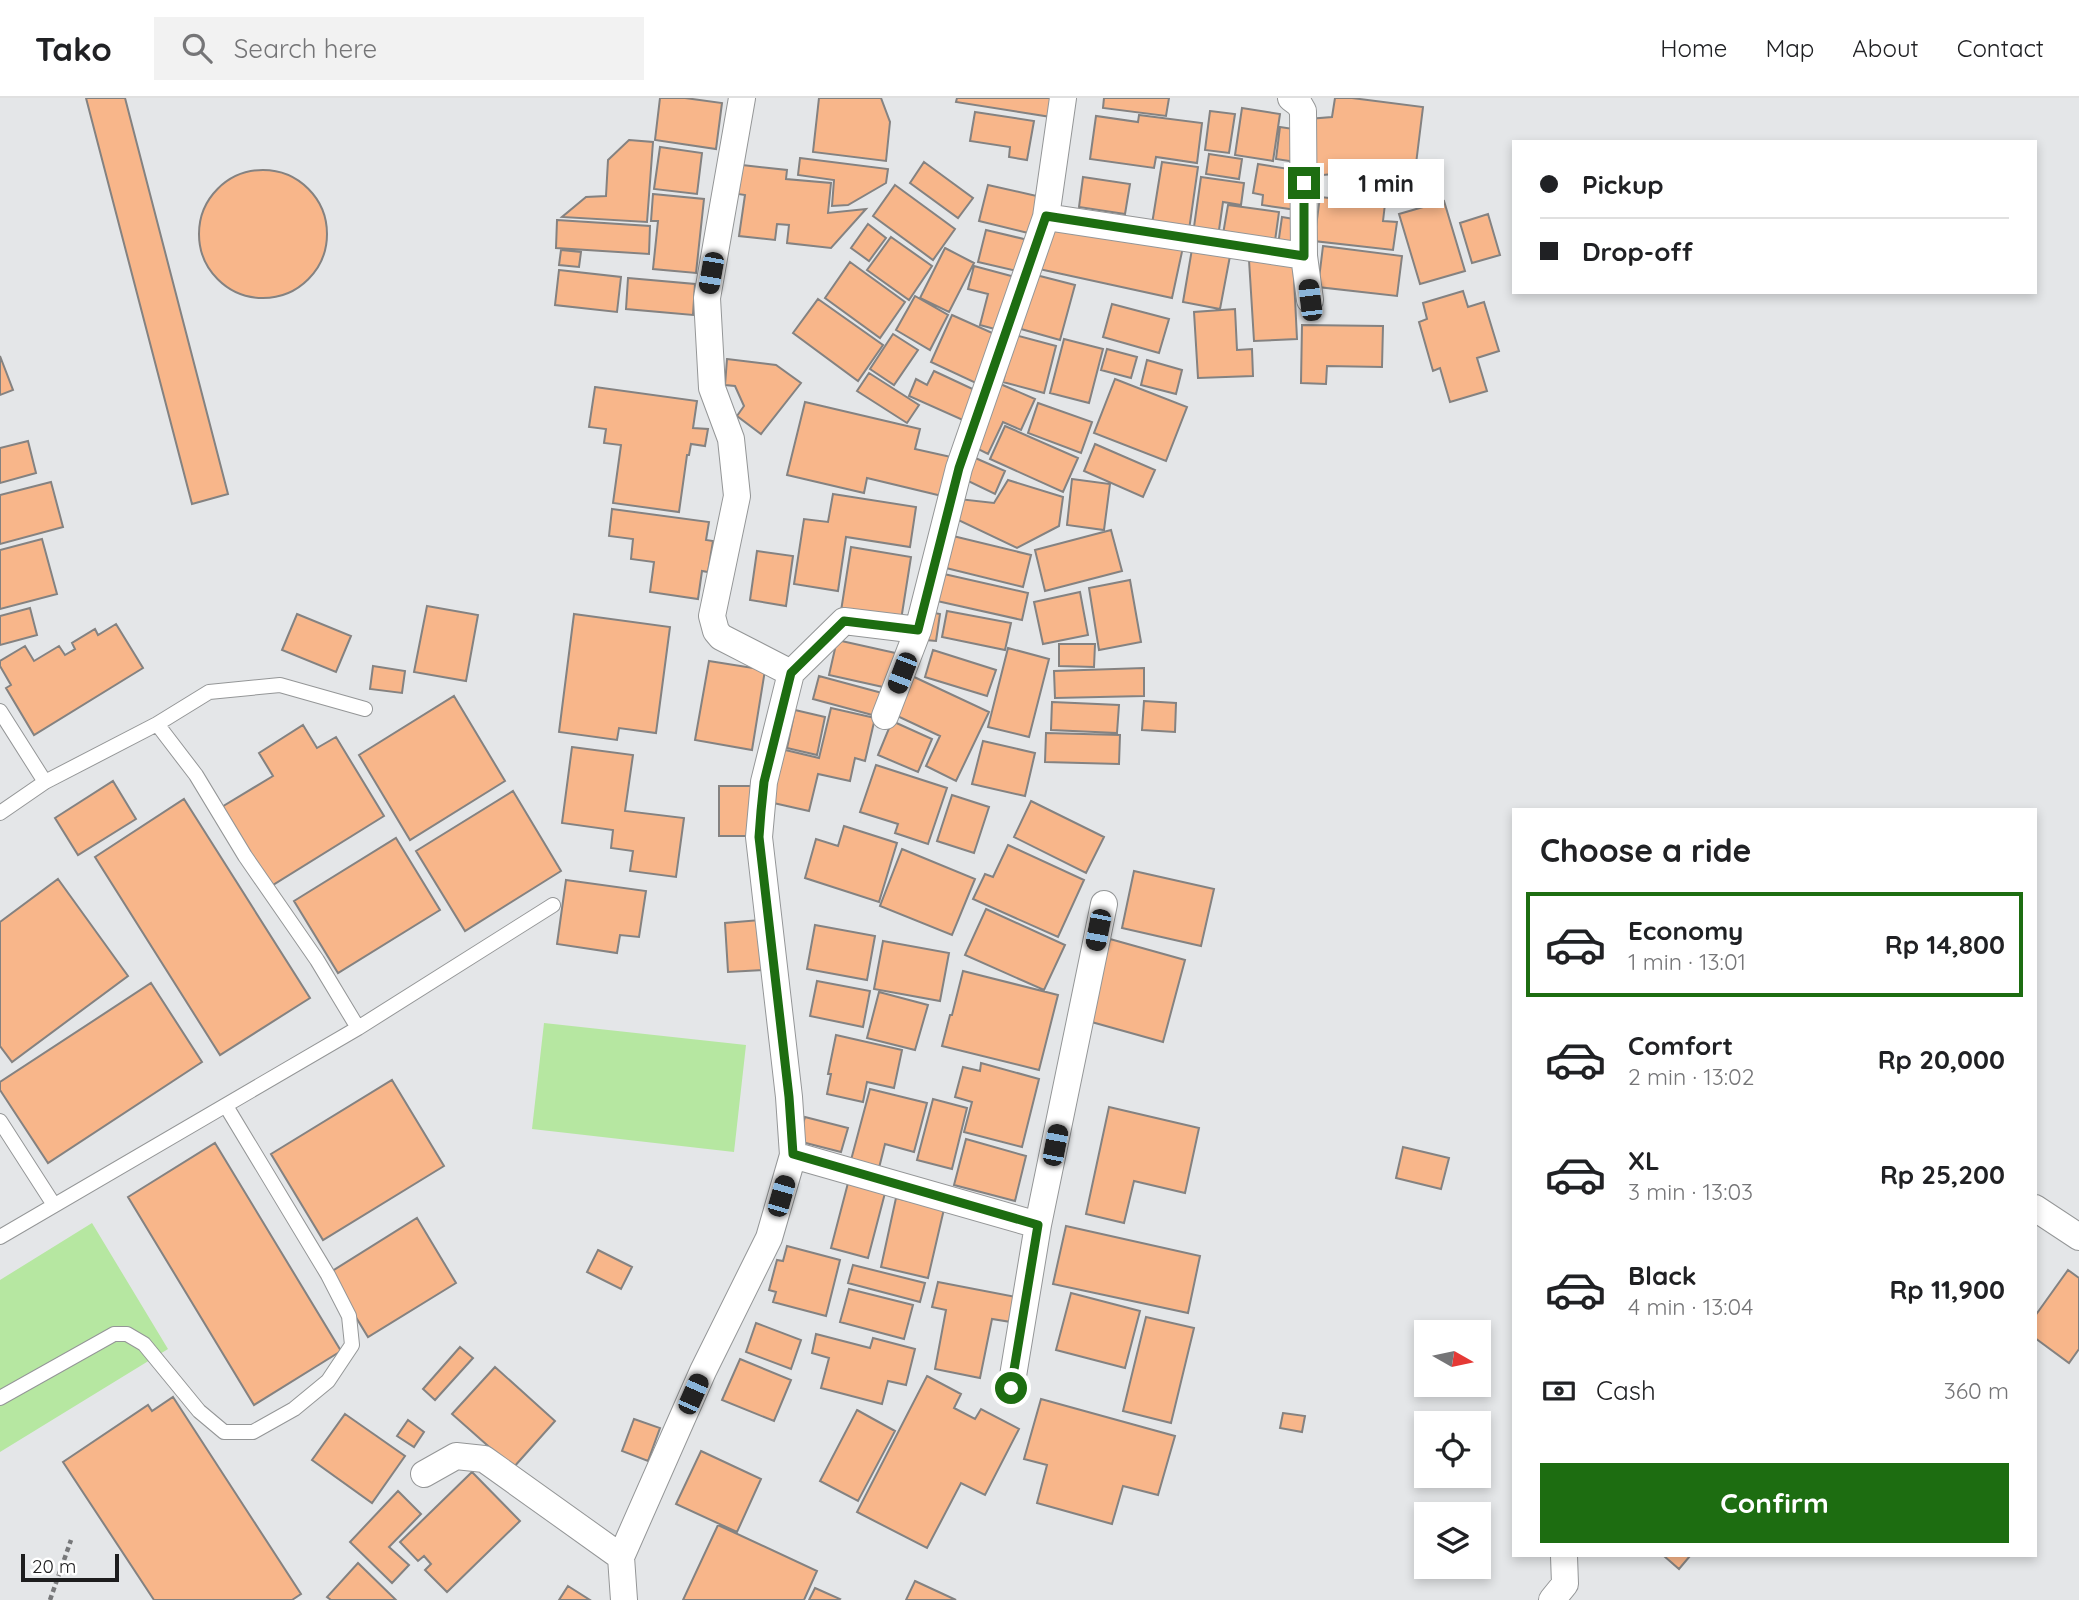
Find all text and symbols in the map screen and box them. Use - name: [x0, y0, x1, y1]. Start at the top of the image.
- search box: [154, 17, 644, 80]
- text: Tako: [35, 28, 112, 69]
- icon: search: [178, 29, 216, 67]
- text: Search here: [234, 32, 377, 65]
- text: Home: [1660, 33, 1727, 63]
- text: Map: [1765, 33, 1814, 63]
- text: About: [1852, 33, 1919, 63]
- text: Contact: [1957, 33, 2044, 63]
- callout: 1 min: [1328, 158, 1444, 208]
- route end: [1288, 167, 1320, 199]
- text: Pickup: [1582, 168, 1664, 201]
- text: 1 min: [1358, 169, 1414, 198]
- text: Drop-off: [1582, 235, 1693, 268]
- car: [698, 250, 725, 296]
- car: [1298, 278, 1323, 322]
- car: [885, 650, 920, 696]
- text: Choose a ride: [1540, 830, 1752, 870]
- car: [1084, 907, 1113, 953]
- icon: car: [1544, 913, 1607, 976]
- text: Economy: [1628, 914, 1743, 947]
- text: Rp 14,800: [1885, 928, 2005, 961]
- text: 1 min · 13:01: [1628, 947, 1746, 976]
- icon: car: [1544, 1028, 1607, 1091]
- text: Comfort: [1628, 1029, 1733, 1062]
- text: Rp 20,000: [1878, 1043, 2005, 1076]
- text: 2 min · 13:02: [1628, 1062, 1755, 1091]
- car: [1041, 1122, 1070, 1168]
- icon: car: [1544, 1143, 1607, 1206]
- text: XL: [1628, 1144, 1660, 1177]
- text: Rp 25,200: [1880, 1158, 2005, 1191]
- car: [766, 1173, 797, 1219]
- text: 3 min · 13:03: [1628, 1177, 1753, 1206]
- icon: car: [1544, 1258, 1607, 1321]
- text: Black: [1628, 1259, 1697, 1292]
- text: Rp 11,900: [1889, 1273, 2005, 1306]
- text: 4 min · 13:04: [1628, 1292, 1753, 1321]
- north arrow: [1414, 1320, 1491, 1396]
- map controls: [1414, 1320, 1491, 1579]
- car: [675, 1371, 712, 1417]
- route start: [995, 1372, 1027, 1404]
- icon: cash: [1540, 1372, 1578, 1410]
- text: Cash: [1596, 1374, 1656, 1407]
- text: 360 m: [1944, 1376, 2009, 1405]
- button: locate: [1414, 1411, 1491, 1488]
- button: Confirm: [1540, 1463, 2009, 1543]
- button: layers: [1414, 1502, 1491, 1579]
- scale bar: [21, 1551, 119, 1583]
- text: 20 m: [32, 1554, 76, 1578]

